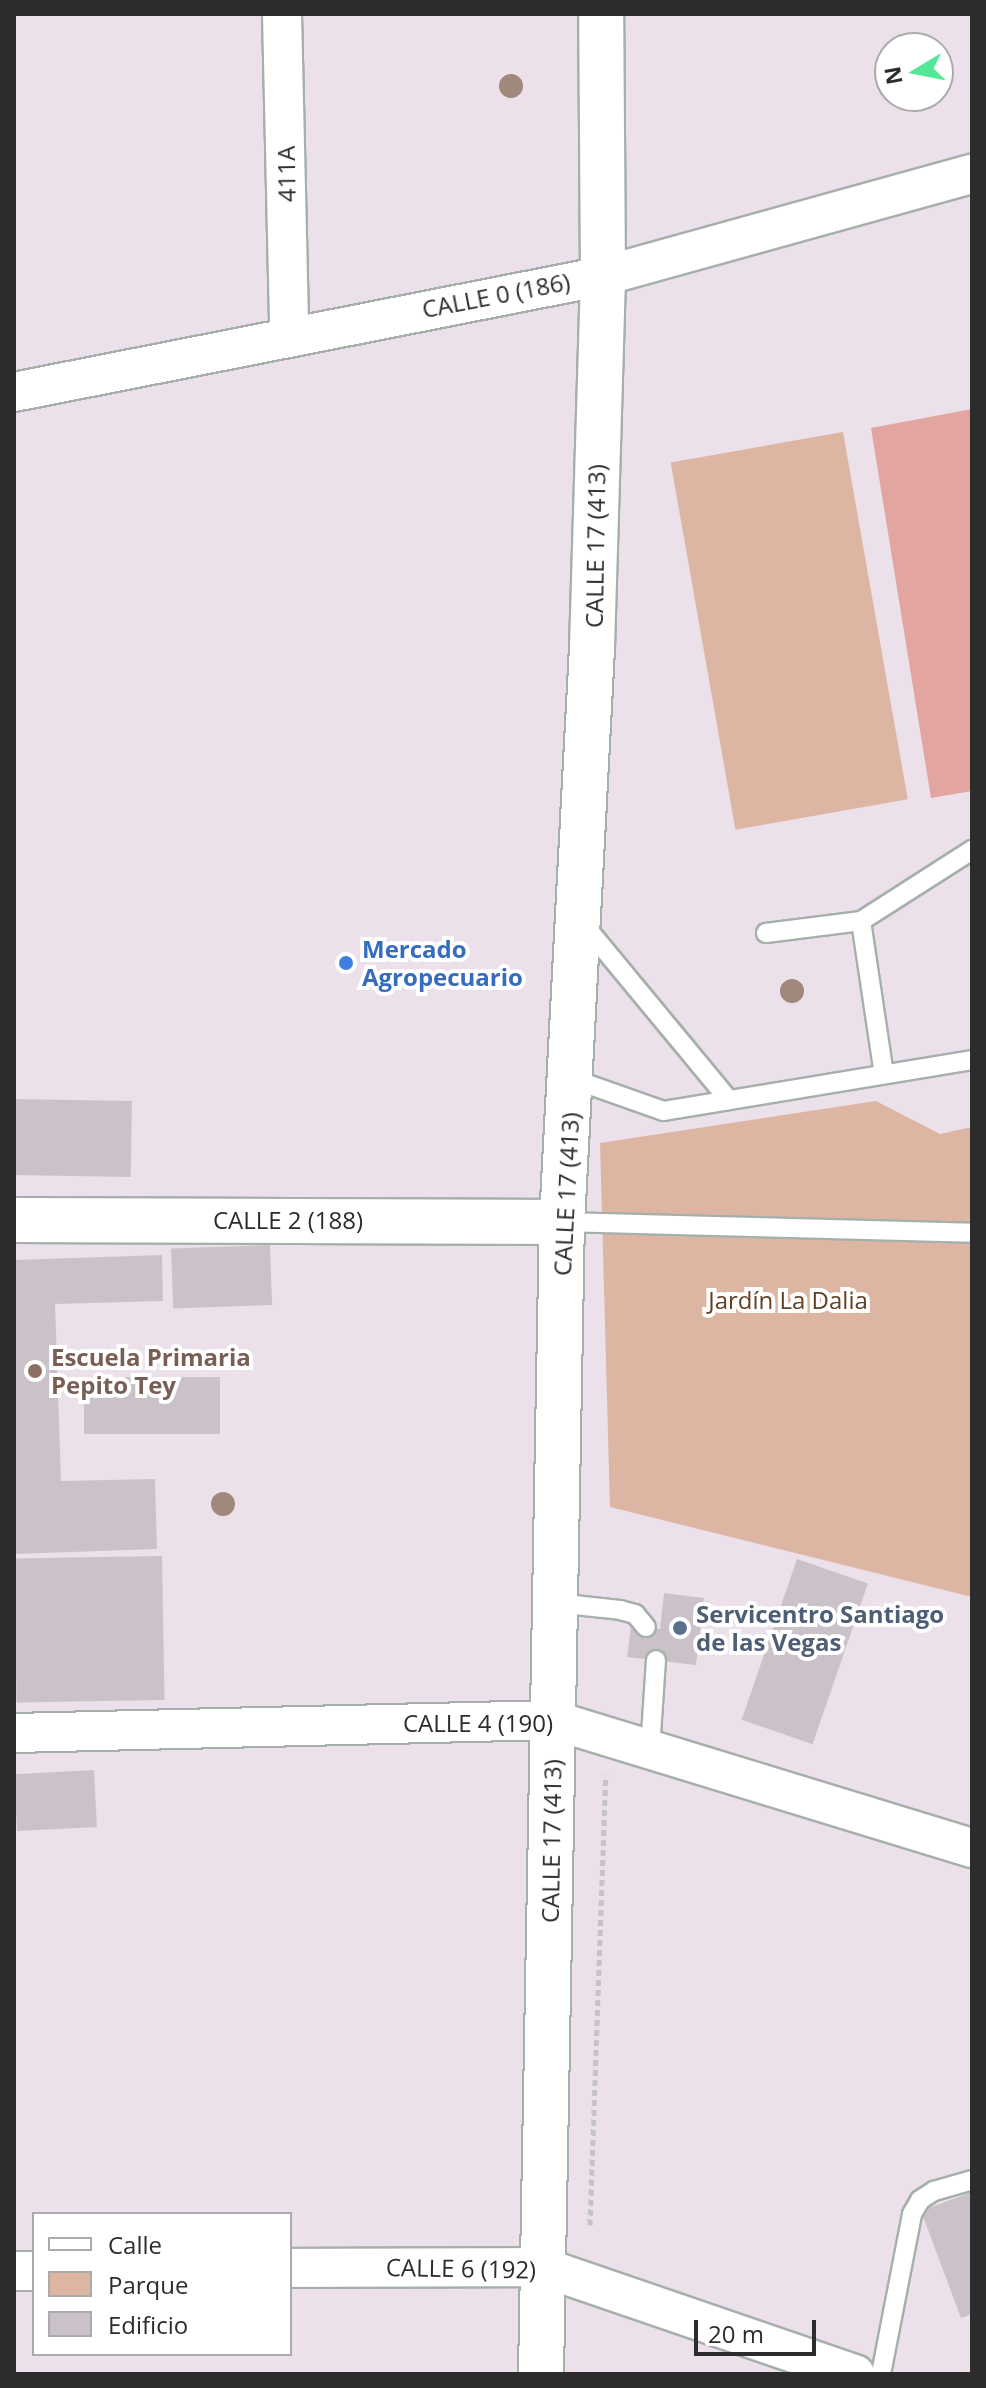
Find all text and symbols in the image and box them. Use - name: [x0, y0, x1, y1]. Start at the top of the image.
- north arrow: [874, 32, 954, 112]
- text: N: [876, 64, 909, 87]
- street label: 411A: [271, 146, 301, 202]
- street label: CALLE 0 (186): [420, 267, 572, 323]
- street label: CALLE 17 (413): [579, 464, 611, 628]
- place label: Mercado Agropecuario: [362, 935, 523, 991]
- marker: Mercado Agropecuario: [337, 954, 355, 972]
- street label: CALLE 17 (413): [547, 1111, 585, 1277]
- street label: CALLE 2 (188): [213, 1206, 363, 1234]
- park label: Jardín La Dalia: [708, 1286, 868, 1314]
- place label: Escuela Primaria Pepito Tey: [51, 1343, 251, 1399]
- marker: Escuela Primaria Pepito Tey: [26, 1362, 44, 1380]
- place label: Servicentro Santiago de las Vegas: [696, 1600, 944, 1656]
- marker: Servicentro Santiago de las Vegas: [671, 1619, 689, 1637]
- street label: CALLE 4 (190): [403, 1709, 553, 1737]
- street label: CALLE 17 (413): [535, 1759, 567, 1923]
- legend: [32, 2212, 292, 2356]
- text: Calle: [108, 2228, 162, 2261]
- street label: CALLE 6 (192): [386, 2252, 536, 2284]
- text: Parque: [108, 2268, 188, 2301]
- scale bar: [698, 2304, 820, 2354]
- text: Edificio: [108, 2308, 188, 2341]
- text: 20 m: [708, 2317, 764, 2350]

